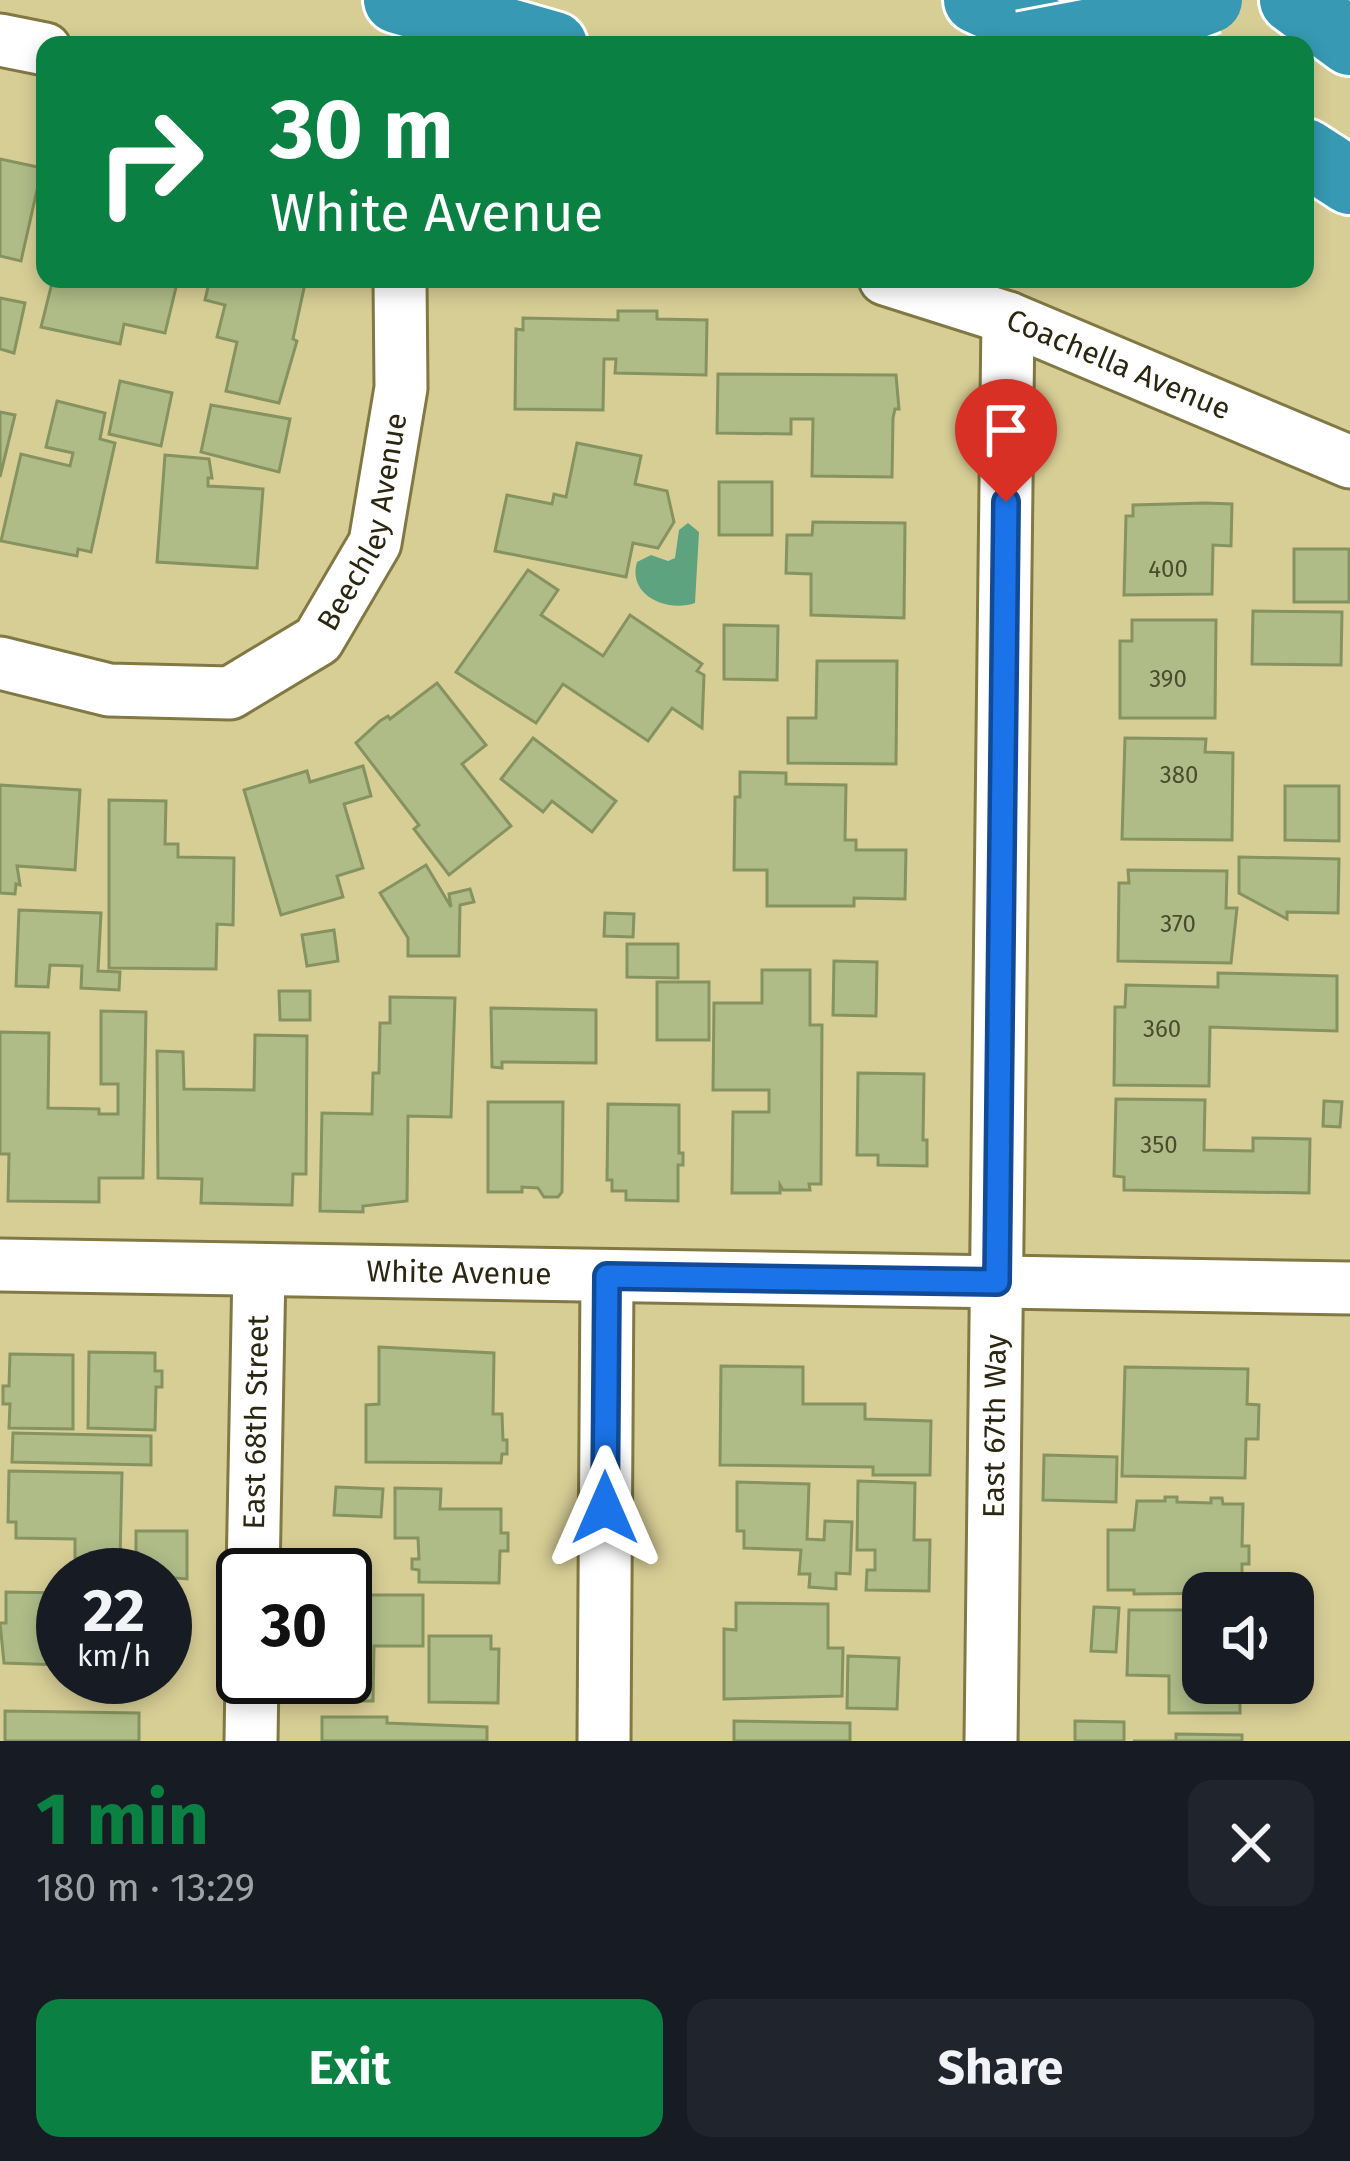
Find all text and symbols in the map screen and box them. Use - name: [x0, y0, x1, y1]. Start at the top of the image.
- text: 30 m: [270, 79, 454, 180]
- icon: right: [72, 84, 228, 240]
- text: White Avenue: [270, 181, 603, 245]
- street label: Coachella Avenue: [1001, 302, 1236, 428]
- pin: [955, 379, 1057, 502]
- icon: arrive: [973, 397, 1039, 463]
- street label: Beechley Avenue: [310, 410, 415, 637]
- house number: 400: [1148, 555, 1188, 583]
- house number: 390: [1149, 665, 1187, 693]
- house number: 380: [1160, 761, 1198, 789]
- house number: 370: [1160, 910, 1196, 938]
- house number: 360: [1143, 1015, 1181, 1043]
- house number: 350: [1140, 1131, 1178, 1159]
- street label: White Avenue: [366, 1253, 552, 1292]
- street label: East 68th Street: [236, 1314, 276, 1530]
- street label: East 67th Way: [976, 1334, 1014, 1518]
- position arrow: [542, 1445, 668, 1571]
- speed limit sign: 30: [216, 1548, 372, 1704]
- map controls: [1182, 1572, 1314, 1704]
- button: sound: [1182, 1572, 1314, 1704]
- text: 22: [83, 1575, 145, 1647]
- text: km/h: [77, 1638, 151, 1674]
- text: 1 min: [36, 1777, 209, 1863]
- button: close: [1188, 1780, 1314, 1906]
- text: 180 m · 13:29: [36, 1865, 255, 1911]
- button: Exit: [36, 1999, 663, 2137]
- button: Share: [687, 1999, 1314, 2137]

